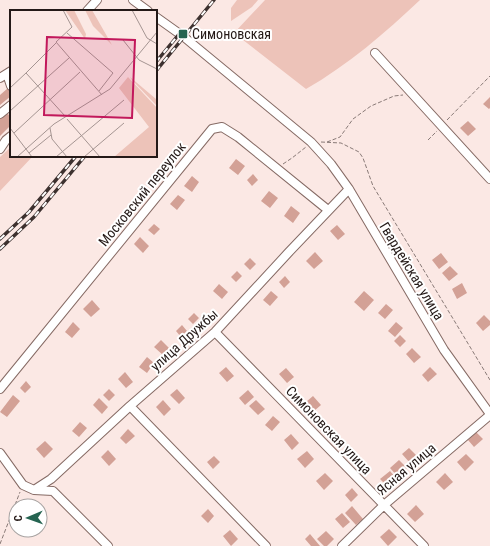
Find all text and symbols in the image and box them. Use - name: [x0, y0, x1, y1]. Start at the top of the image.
- inset map: [10, 10, 157, 157]
- place label: Симоновская: [192, 26, 271, 42]
- marker: Симоновская: [177, 28, 189, 40]
- street label: Московский переулок: [95, 139, 189, 249]
- street label: Гвардейская улица: [377, 219, 447, 323]
- street label: улица Дружбы: [147, 306, 221, 374]
- street label: Симоновская улица: [283, 383, 375, 477]
- street label: Ясная улица: [373, 440, 439, 498]
- north arrow: [8, 498, 48, 538]
- text: С: [12, 515, 25, 522]

